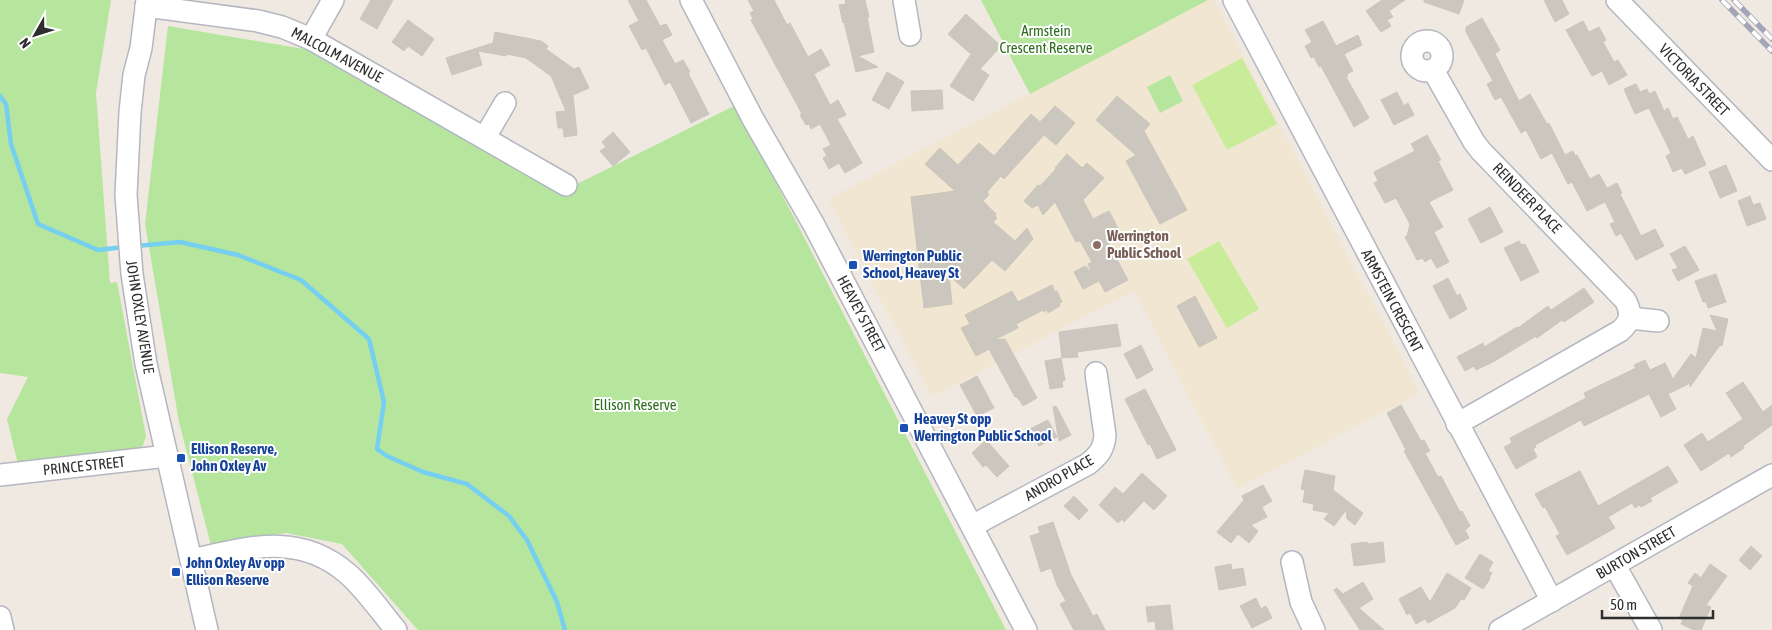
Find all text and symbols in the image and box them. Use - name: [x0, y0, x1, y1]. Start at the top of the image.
- north arrow: [10, 10, 60, 60]
- park label: Armstein Crescent Reserve: [1000, 22, 1093, 56]
- street label: MALCOLM AVENUE: [289, 23, 386, 86]
- text: N: [16, 35, 34, 51]
- street label: VICTORIA STREET: [1656, 40, 1733, 119]
- street label: REINDEER PLACE: [1490, 159, 1565, 237]
- place label: Werrington Public School: [1106, 227, 1182, 261]
- marker: Werrington Public School: [1091, 239, 1103, 251]
- street label: ARMSTEIN CRESCENT: [1358, 246, 1427, 356]
- place label: Werrington Public School, Heavey St: [862, 247, 962, 281]
- street label: JOHN OXLEY AVENUE: [123, 259, 158, 375]
- marker: Werrington Public School, Heavey St: [847, 259, 859, 271]
- street label: HEAVEY STREET: [834, 273, 889, 355]
- park label: Ellison Reserve: [593, 396, 677, 413]
- place label: Heavey St opp Werrington Public School: [913, 410, 1053, 444]
- marker: Heavey St opp Werrington Public School: [898, 422, 910, 434]
- place label: Ellison Reserve, John Oxley Av: [190, 440, 277, 474]
- street label: ANDRO PLACE: [1021, 451, 1097, 504]
- marker: Ellison Reserve, John Oxley Av: [175, 452, 187, 464]
- street label: PRINCE STREET: [42, 453, 126, 478]
- street label: BURTON STREET: [1593, 523, 1679, 582]
- place label: John Oxley Av opp Ellison Reserve: [185, 554, 285, 588]
- marker: John Oxley Av opp Ellison Reserve: [170, 566, 182, 578]
- scale bar: [1602, 588, 1713, 620]
- text: 50 m: [1610, 596, 1637, 613]

